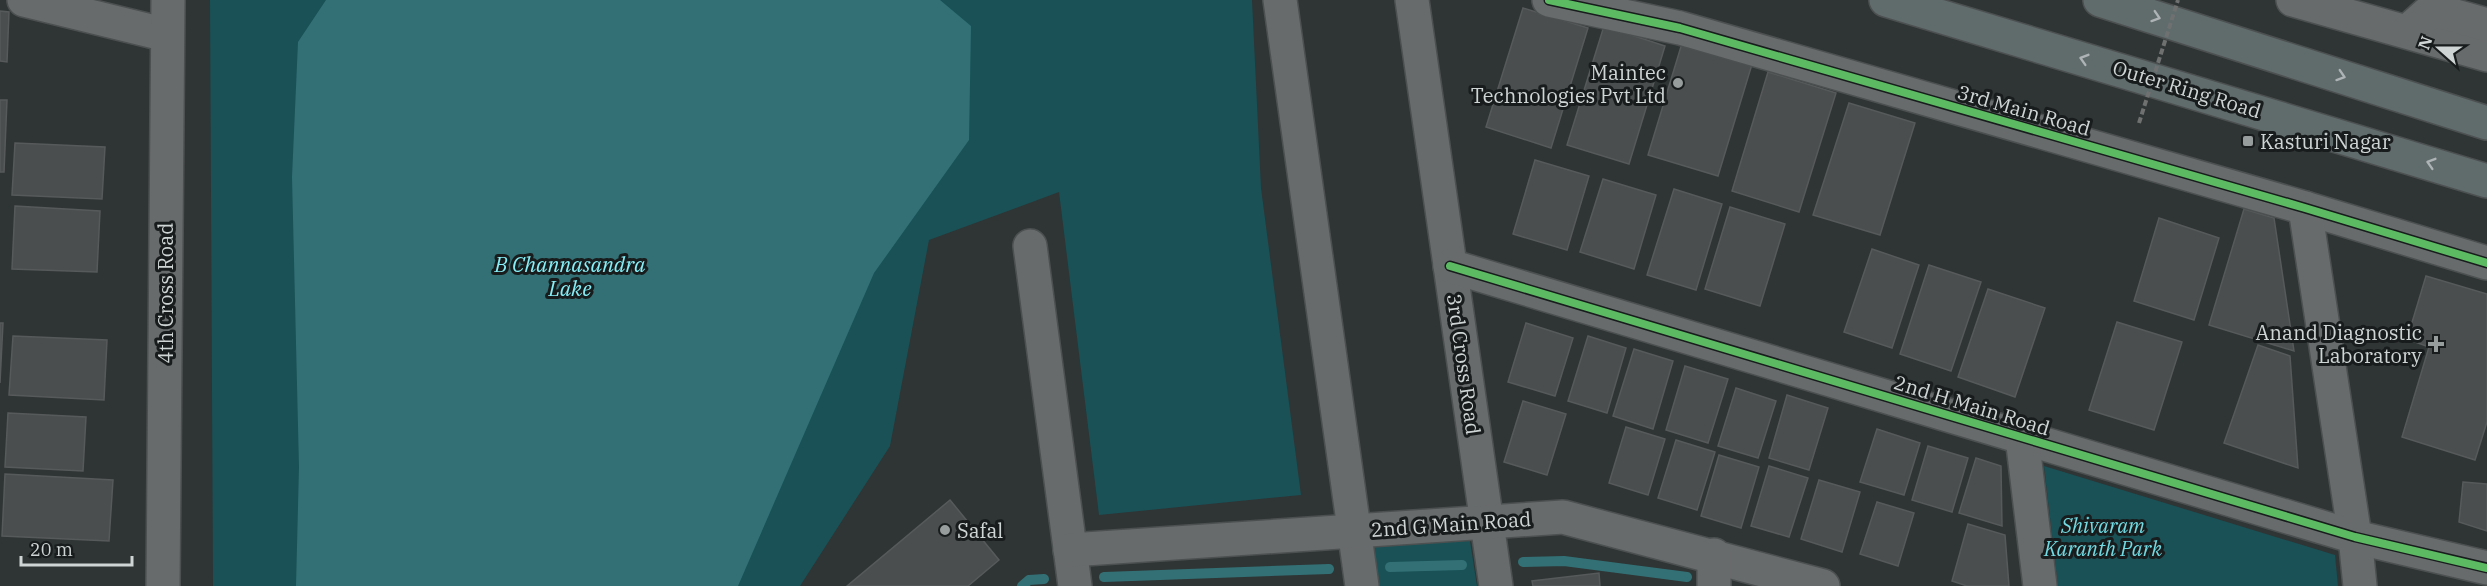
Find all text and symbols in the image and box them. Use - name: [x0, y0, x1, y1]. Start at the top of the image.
- one-way arrow: [2150, 10, 2161, 23]
- north arrow: [2409, 18, 2469, 78]
- text: N: [2413, 33, 2437, 52]
- one-way arrow: [2079, 54, 2090, 66]
- street label: Outer Ring Road: [2110, 54, 2264, 124]
- place label: Maintec Technologies Pvt Ltd: [1471, 59, 1666, 109]
- one-way arrow: [2335, 69, 2346, 82]
- marker: Maintec Technologies Pvt Ltd: [1671, 76, 1685, 90]
- street label: 3rd Main Road: [1954, 78, 2094, 142]
- place label: Kasturi Nagar: [2260, 128, 2391, 155]
- marker: Kasturi Nagar: [2241, 134, 2255, 148]
- one-way arrow: [2426, 158, 2437, 171]
- street label: 4th Cross Road: [152, 223, 179, 363]
- water label: B Channasandra Lake: [494, 250, 646, 302]
- street label: 3rd Cross Road: [1441, 292, 1487, 436]
- place label: Anand Diagnostic Laboratory: [2256, 319, 2422, 369]
- marker: Anand Diagnostic Laboratory: [2427, 335, 2445, 353]
- street label: 2nd H Main Road: [1891, 368, 2053, 442]
- street label: 2nd G Main Road: [1370, 505, 1532, 543]
- park label: Shivaram Karanth Park: [2043, 512, 2162, 562]
- place label: Safal: [957, 517, 1003, 544]
- marker: Safal: [938, 523, 952, 537]
- scale bar: [21, 529, 132, 567]
- text: 20 m: [30, 538, 73, 561]

